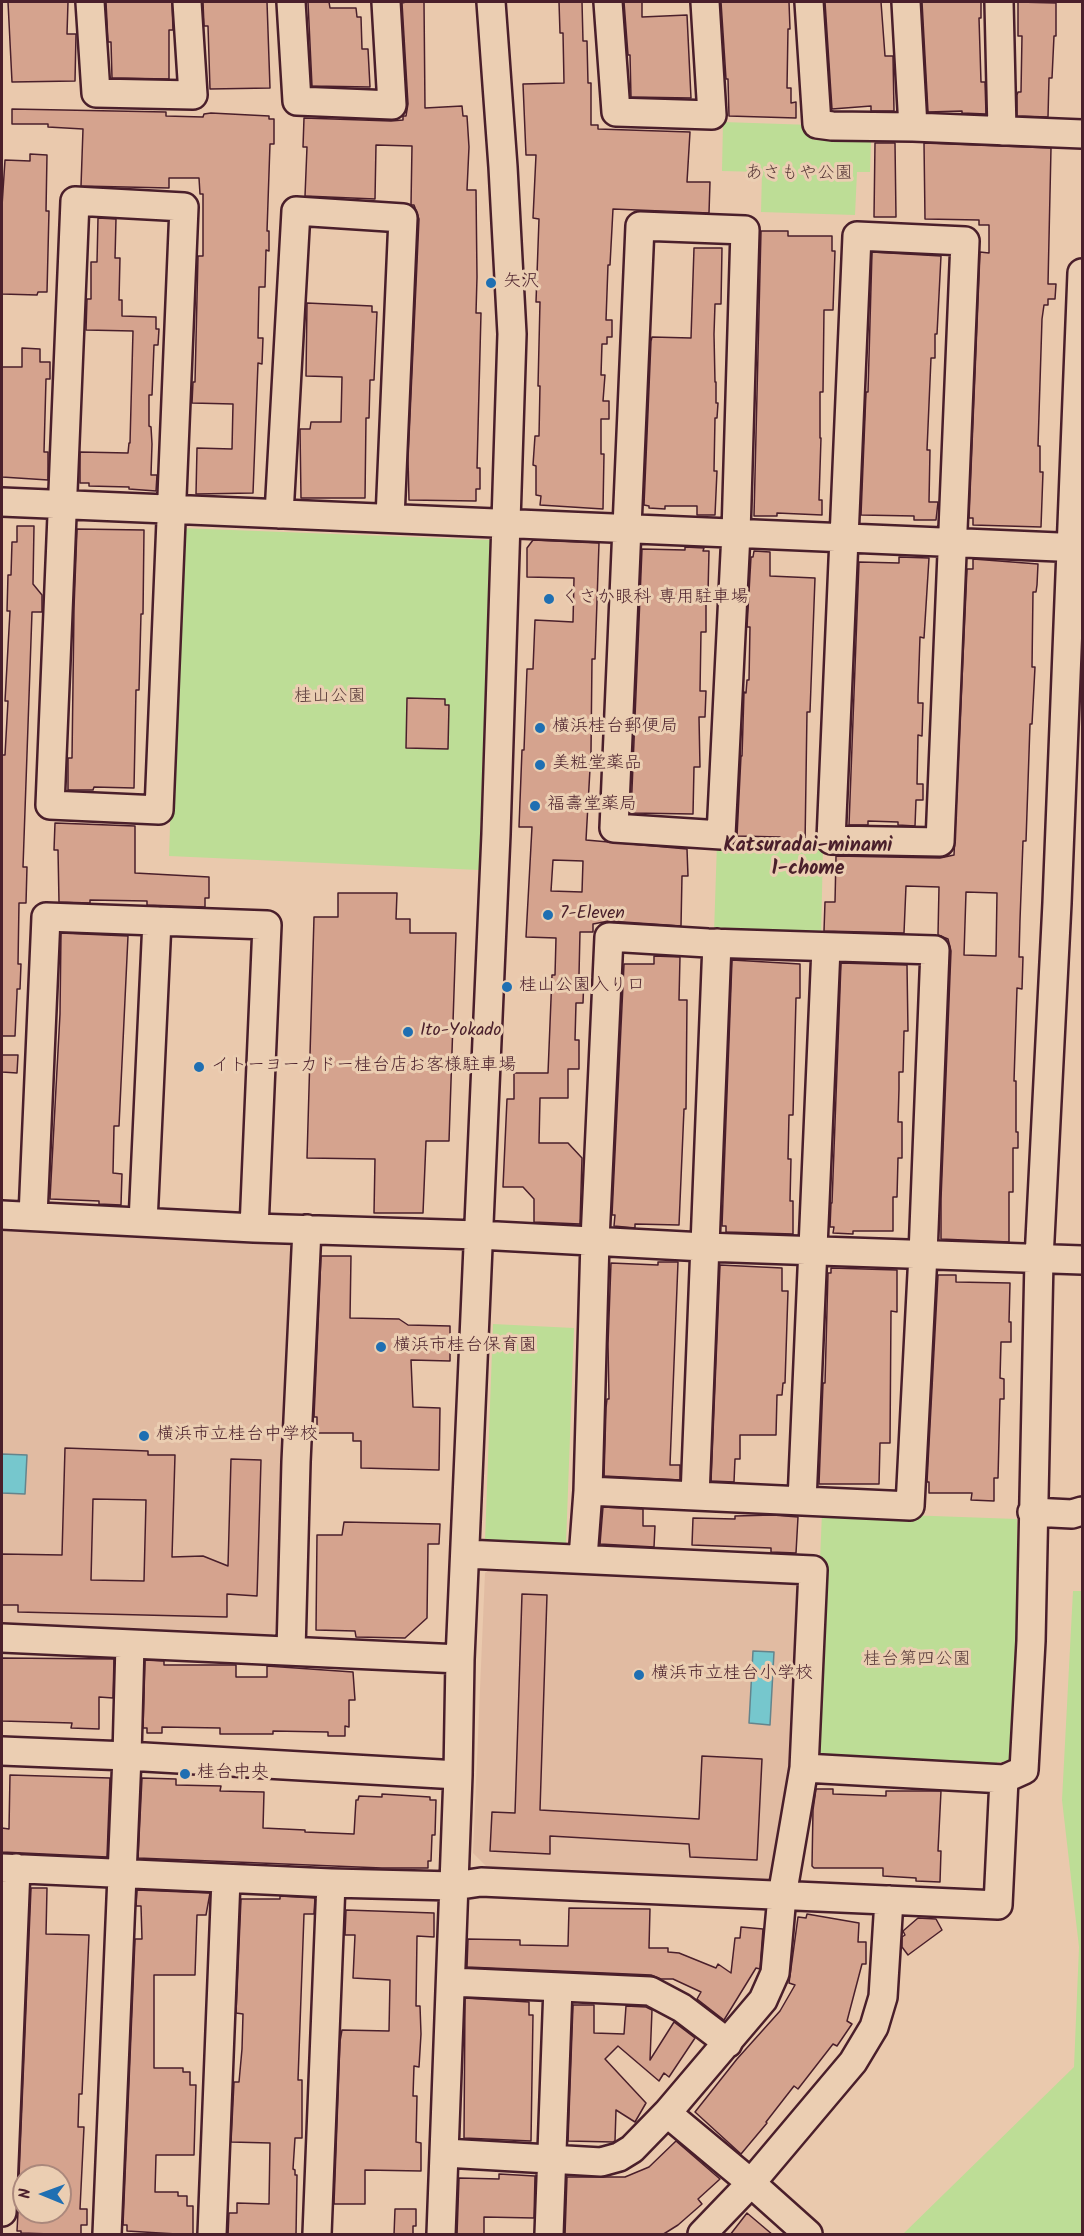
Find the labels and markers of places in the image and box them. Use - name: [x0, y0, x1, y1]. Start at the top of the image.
- place label: 矢沢: [503, 272, 539, 294]
- marker: 矢沢: [484, 276, 498, 290]
- place label: くさか眼科 専用駐車場: [561, 588, 748, 610]
- marker: くさか眼科 専用駐車場: [542, 592, 556, 606]
- place label: 横浜桂台郵便局: [552, 717, 678, 739]
- marker: 横浜桂台郵便局: [533, 721, 547, 735]
- place label: 美粧堂薬品: [552, 754, 642, 776]
- marker: 美粧堂薬品: [533, 758, 547, 772]
- place label: 福壽堂薬局: [547, 795, 637, 817]
- marker: 福壽堂薬局: [528, 799, 542, 813]
- place label: 7-Eleven: [560, 904, 625, 926]
- marker: 7-Eleven: [541, 908, 555, 922]
- place label: 桂山公園入り口: [519, 976, 645, 998]
- marker: 桂山公園入り口: [500, 980, 514, 994]
- place label: Ito-Yokado: [420, 1021, 501, 1043]
- marker: Ito-Yokado: [401, 1025, 415, 1039]
- place label: イトーヨーカドー桂台店お客様駐車場: [211, 1056, 516, 1078]
- marker: イトーヨーカドー桂台店お客様駐車場: [192, 1060, 206, 1074]
- place label: 横浜市桂台保育園: [393, 1336, 537, 1358]
- marker: 横浜市桂台保育園: [374, 1340, 388, 1354]
- place label: 横浜市立桂台中学校: [156, 1425, 318, 1447]
- marker: 横浜市立桂台中学校: [137, 1429, 151, 1443]
- place label: 横浜市立桂台小学校: [651, 1664, 813, 1686]
- marker: 横浜市立桂台小学校: [632, 1668, 646, 1682]
- place label: 桂台中央: [197, 1763, 269, 1785]
- marker: 桂台中央: [178, 1767, 192, 1781]

